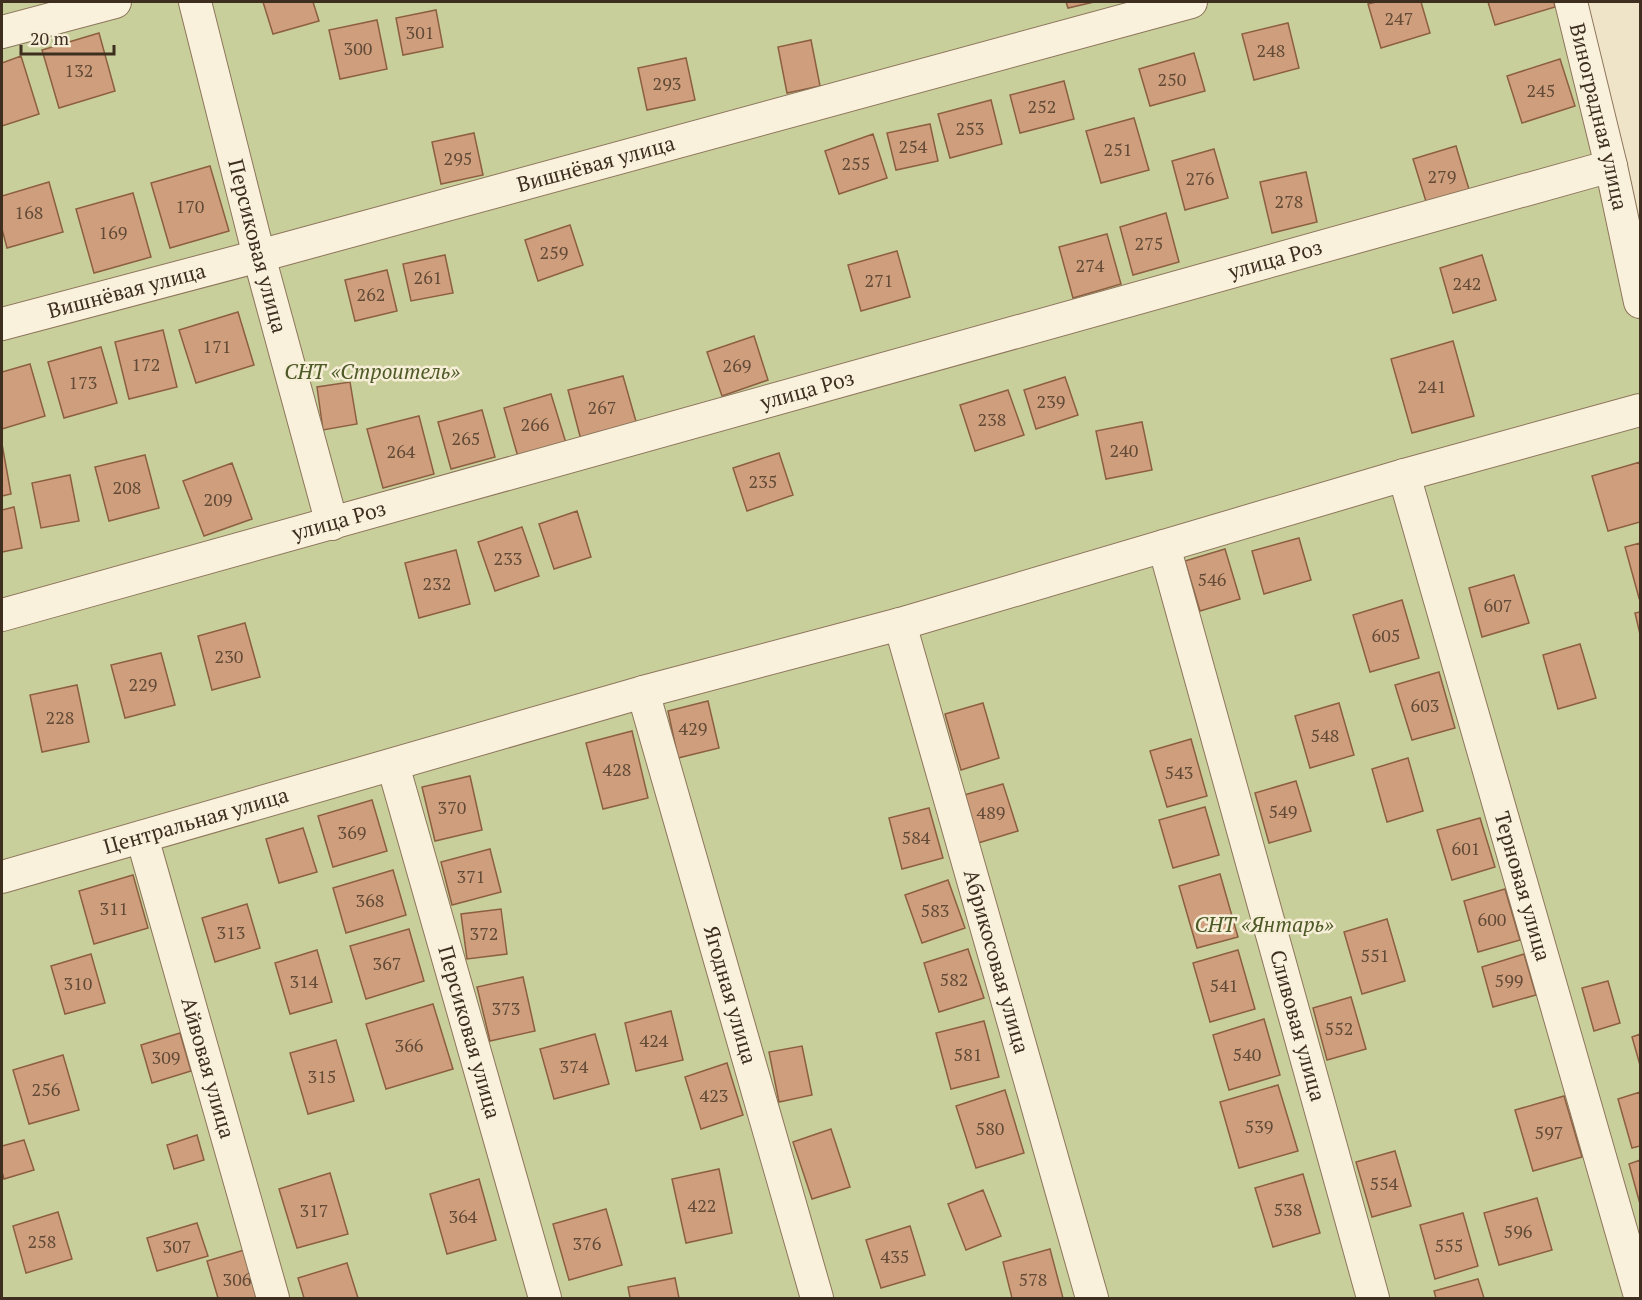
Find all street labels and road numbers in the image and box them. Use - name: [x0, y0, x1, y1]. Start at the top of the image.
- street label: Виноградная улица: [1564, 20, 1635, 213]
- street label: Вишнёвая улица: [514, 128, 678, 198]
- street label: Персиковая улица: [222, 156, 294, 336]
- street label: улица Роз: [1224, 232, 1325, 285]
- street label: Вишнёвая улица: [44, 256, 209, 324]
- street label: улица Роз: [756, 363, 857, 416]
- street label: улица Роз: [288, 494, 389, 547]
- street label: Центральная улица: [100, 780, 292, 860]
- street label: Терновая улица: [1488, 808, 1558, 965]
- street label: Абрикосовая улица: [958, 866, 1037, 1057]
- street label: Ягодная улица: [698, 922, 764, 1068]
- street label: Персиковая улица: [432, 942, 508, 1122]
- street label: Сливовая улица: [1264, 947, 1333, 1105]
- street label: Айвовая улица: [175, 994, 242, 1142]

